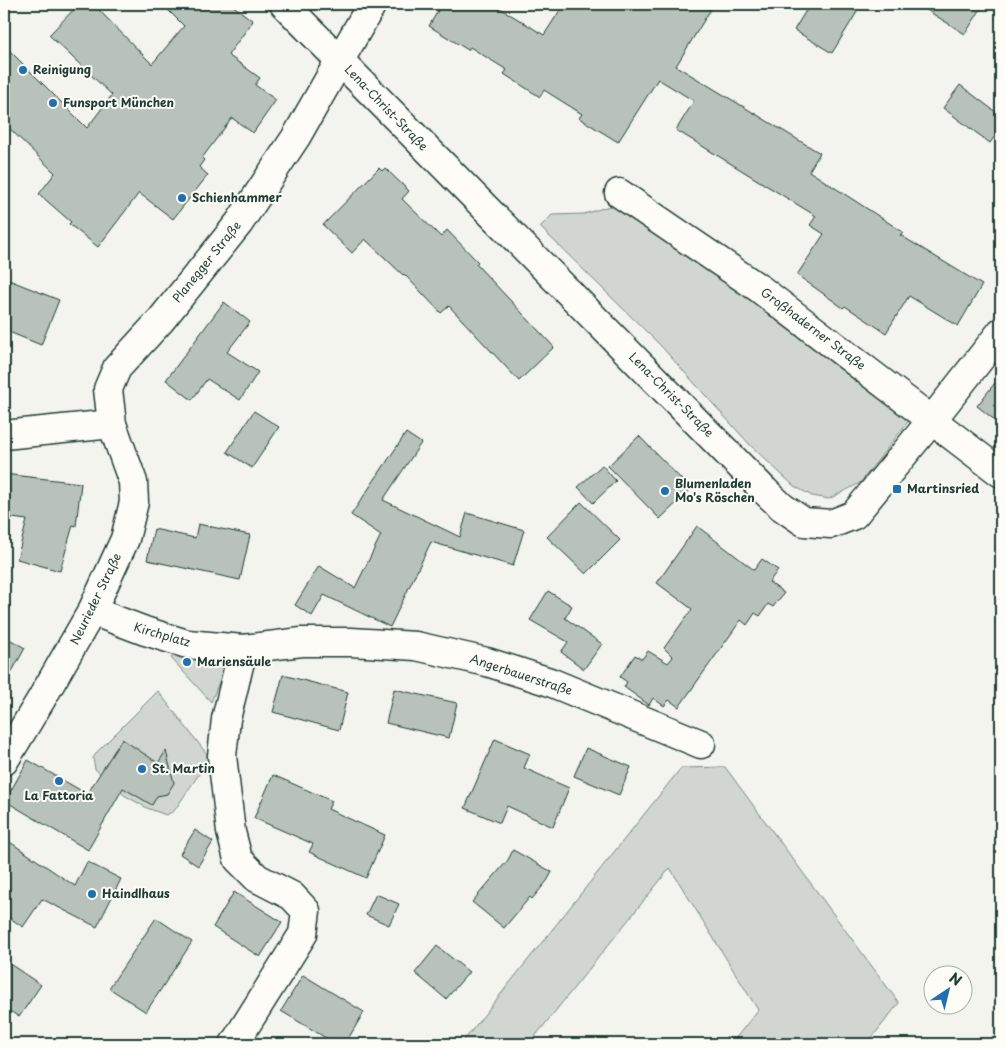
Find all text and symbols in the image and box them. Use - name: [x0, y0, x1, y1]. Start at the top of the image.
- place label: Reinigung: [33, 60, 91, 78]
- street label: Lena-Christ-Straße: [341, 60, 433, 154]
- marker: Reinigung: [17, 64, 29, 76]
- place label: Funsport München: [63, 93, 174, 111]
- marker: Funsport München: [47, 97, 59, 109]
- place label: Schienhammer: [192, 188, 282, 206]
- marker: Schienhammer: [176, 192, 188, 204]
- street label: Planegger Straße: [168, 217, 245, 306]
- street label: Großhaderner Straße: [757, 283, 870, 374]
- street label: Lena-Christ-Straße: [625, 348, 718, 441]
- place label: Blumenladen Mo's Röschen: [675, 474, 755, 506]
- place label: Martinsried: [907, 479, 979, 497]
- marker: Martinsried: [891, 483, 903, 495]
- marker: Blumenladen Mo's Röschen: [659, 485, 671, 497]
- street label: Neurieder Straße: [65, 550, 125, 648]
- street label: Kirchplatz: [132, 617, 193, 651]
- street label: Angerbauerstraße: [468, 649, 575, 699]
- place label: Mariensäule: [197, 652, 271, 670]
- marker: Mariensäule: [181, 656, 193, 668]
- place label: St. Martin: [152, 759, 215, 777]
- marker: St. Martin: [136, 763, 148, 775]
- marker: La Fattoria: [53, 775, 65, 787]
- place label: La Fattoria: [24, 786, 94, 804]
- place label: Haindlhaus: [102, 884, 170, 902]
- marker: Haindlhaus: [86, 888, 98, 900]
- north arrow: [922, 966, 972, 1016]
- text: N: [945, 967, 966, 991]

